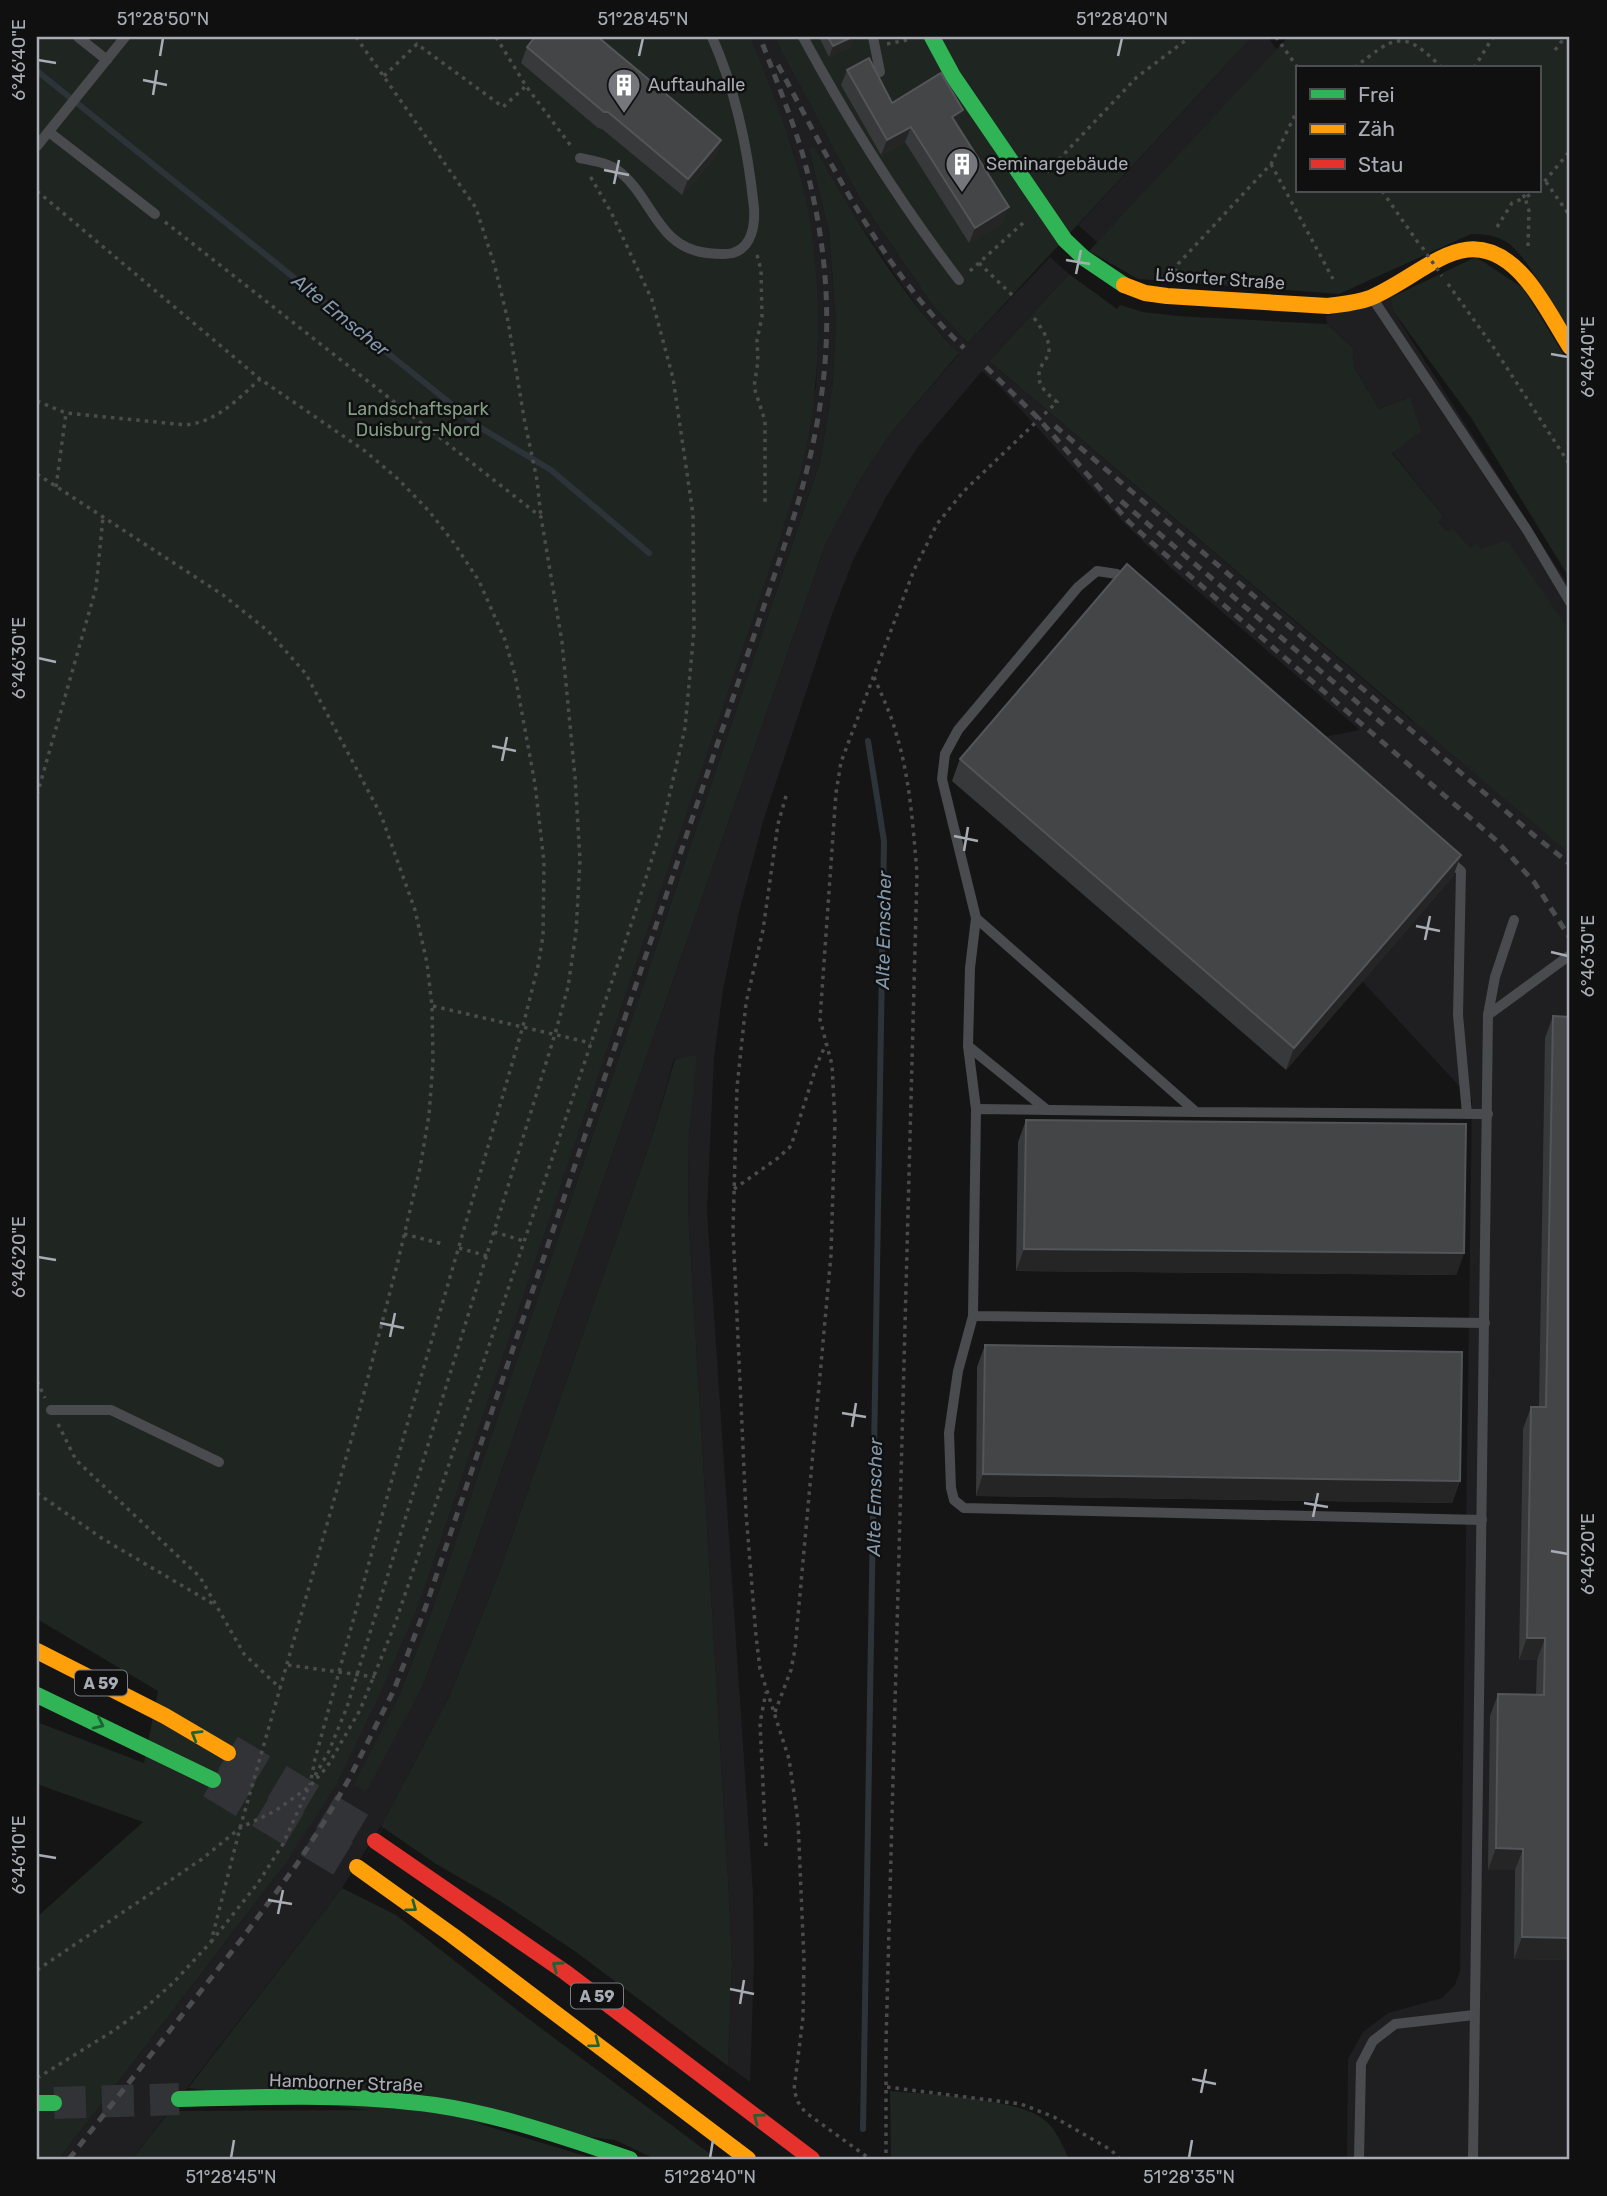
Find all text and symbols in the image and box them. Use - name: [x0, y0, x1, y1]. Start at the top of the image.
- text: 51°28'50"N: [117, 8, 209, 30]
- text: 51°28'45"N: [597, 8, 689, 30]
- text: 51°28'40"N: [1076, 8, 1168, 30]
- text: 6°46'40"E: [8, 19, 30, 101]
- building icon: Auftauhalle: [605, 66, 643, 115]
- legend: [1296, 66, 1540, 192]
- place label: Auftauhalle: [648, 74, 745, 96]
- text: Frei: [1358, 82, 1395, 107]
- text: Zäh: [1358, 116, 1395, 141]
- building icon: Seminargebäude: [943, 145, 981, 194]
- text: Stau: [1358, 152, 1404, 177]
- place label: Seminargebäude: [986, 153, 1128, 175]
- street label: Lösorter Straße: [1154, 263, 1286, 295]
- water label: Alte Emscher: [287, 269, 394, 362]
- text: 6°46'40"E: [1577, 316, 1599, 398]
- park label: Landschaftspark Duisburg-Nord: [347, 398, 489, 441]
- text: 6°46'30"E: [8, 617, 30, 699]
- water label: Alte Emscher: [871, 870, 896, 990]
- text: 6°46'30"E: [1577, 915, 1599, 997]
- text: 6°46'20"E: [8, 1216, 30, 1298]
- water label: Alte Emscher: [862, 1437, 887, 1557]
- text: 6°46'20"E: [1577, 1513, 1599, 1595]
- road number: A 59: [75, 1670, 127, 1695]
- one-way arrow: [91, 1716, 104, 1730]
- one-way arrow: [191, 1730, 204, 1743]
- text: 6°46'10"E: [8, 1815, 30, 1895]
- one-way arrow: [404, 1899, 417, 1911]
- one-way arrow: [552, 1962, 565, 1974]
- road number: A 59: [571, 1984, 623, 2008]
- one-way arrow: [587, 2035, 600, 2047]
- street label: Hamborner Straße: [269, 2069, 423, 2097]
- one-way arrow: [753, 2114, 766, 2126]
- text: 51°28'45"N: [185, 2166, 277, 2188]
- text: 51°28'40"N: [664, 2166, 756, 2188]
- text: 51°28'35"N: [1143, 2166, 1235, 2188]

